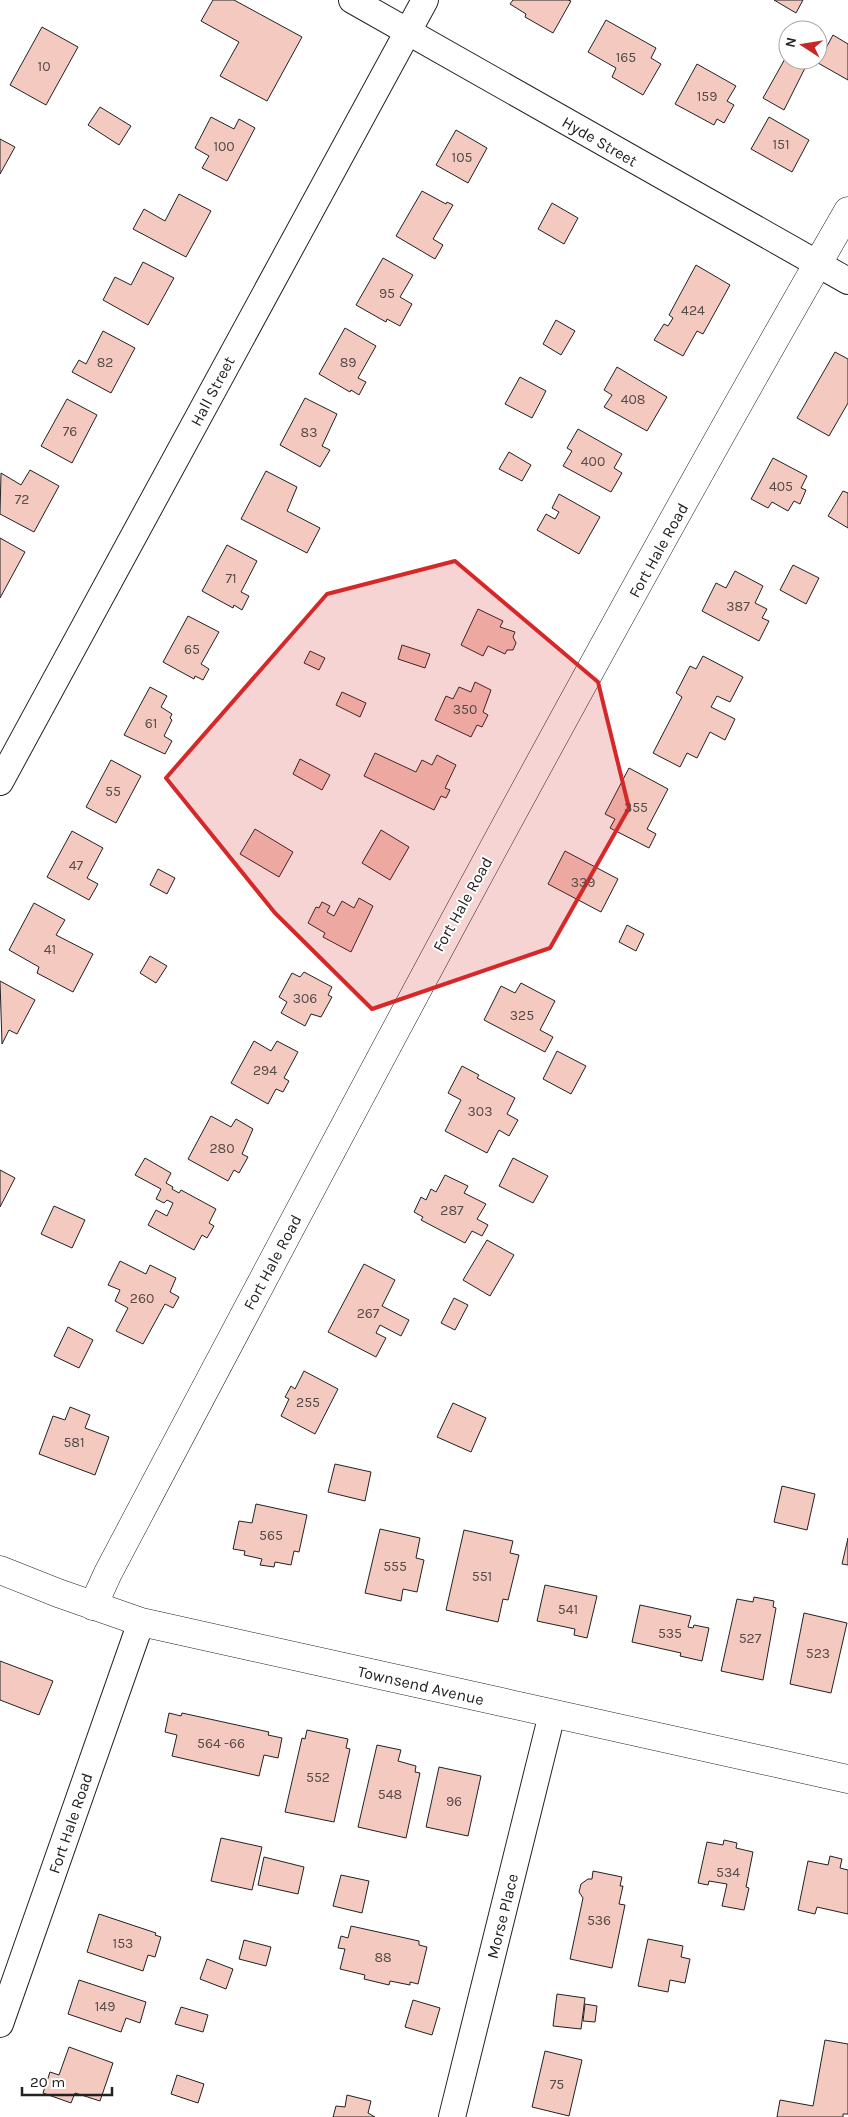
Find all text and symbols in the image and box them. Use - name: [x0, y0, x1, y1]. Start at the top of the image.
- north arrow: [778, 20, 828, 70]
- text: N: [781, 36, 800, 49]
- house number: 165: [616, 49, 636, 66]
- house number: 10: [38, 58, 50, 75]
- house number: 159: [697, 88, 717, 105]
- street label: Hyde Street: [559, 112, 641, 171]
- house number: 151: [772, 136, 790, 153]
- house number: 100: [213, 138, 235, 155]
- house number: 105: [452, 149, 473, 166]
- house number: 95: [379, 285, 395, 302]
- house number: 424: [681, 302, 705, 319]
- street label: Hall Street: [186, 353, 239, 429]
- house number: 82: [97, 354, 113, 371]
- house number: 89: [340, 354, 356, 371]
- house number: 408: [621, 391, 645, 408]
- house number: 76: [63, 423, 77, 440]
- house number: 83: [301, 424, 317, 441]
- house number: 400: [581, 453, 605, 470]
- house number: 405: [769, 478, 793, 495]
- house number: 72: [15, 491, 29, 508]
- street label: Fort Hale Road: [625, 500, 692, 601]
- house number: 71: [225, 570, 237, 587]
- house number: 387: [726, 598, 750, 615]
- house number: 65: [184, 641, 200, 658]
- house number: 350: [453, 701, 477, 718]
- house number: 61: [145, 715, 157, 732]
- house number: 55: [105, 783, 121, 800]
- house number: 355: [624, 799, 648, 816]
- street label: Fort Hale Road: [429, 854, 496, 955]
- house number: 47: [69, 857, 84, 874]
- house number: 339: [571, 874, 595, 891]
- house number: 41: [44, 941, 56, 958]
- house number: 306: [293, 990, 317, 1007]
- house number: 325: [510, 1007, 534, 1024]
- house number: 294: [253, 1062, 277, 1079]
- house number: 303: [468, 1103, 492, 1120]
- house number: 280: [209, 1140, 235, 1157]
- house number: 287: [440, 1202, 464, 1219]
- street label: Fort Hale Road: [239, 1211, 306, 1313]
- house number: 260: [130, 1290, 154, 1307]
- house number: 267: [357, 1305, 380, 1322]
- house number: 255: [296, 1394, 320, 1411]
- house number: 581: [63, 1434, 85, 1451]
- house number: 565: [259, 1527, 283, 1544]
- house number: 555: [383, 1558, 407, 1575]
- house number: 551: [472, 1568, 492, 1585]
- house number: 541: [558, 1601, 578, 1618]
- house number: 535: [658, 1625, 682, 1642]
- house number: 527: [739, 1630, 762, 1647]
- house number: 523: [806, 1645, 830, 1662]
- street label: Townsend Avenue: [356, 1662, 486, 1709]
- house number: 564 -66: [197, 1735, 245, 1752]
- house number: 552: [306, 1769, 330, 1786]
- street label: Fort Hale Road: [44, 1770, 97, 1876]
- house number: 548: [378, 1786, 402, 1803]
- house number: 96: [446, 1793, 462, 1810]
- house number: 534: [716, 1864, 740, 1881]
- street label: Morse Place: [483, 1872, 522, 1961]
- house number: 536: [587, 1912, 611, 1929]
- house number: 153: [113, 1935, 133, 1952]
- house number: 88: [374, 1949, 392, 1966]
- house number: 149: [95, 1998, 115, 2015]
- scale bar: [22, 2064, 112, 2096]
- text: 20 m: [30, 2073, 65, 2091]
- house number: 75: [550, 2076, 564, 2093]

